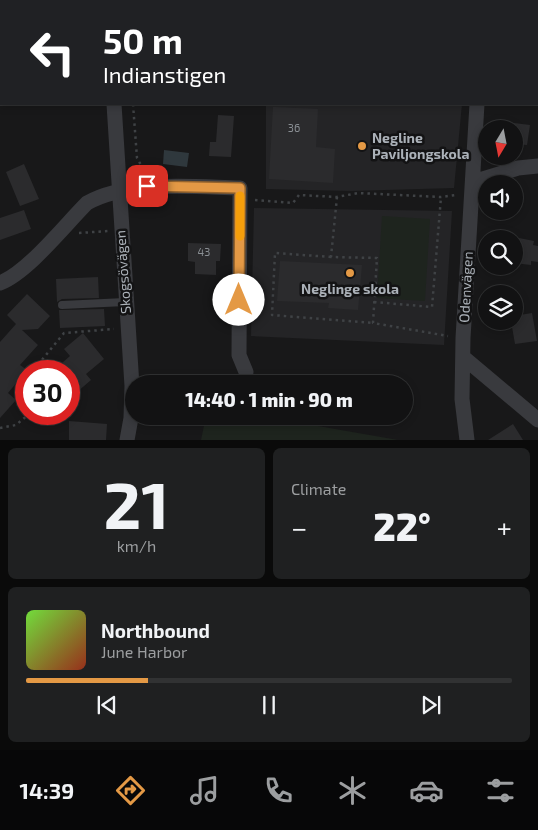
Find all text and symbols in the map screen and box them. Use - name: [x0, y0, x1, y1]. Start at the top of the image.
- text: 50 m: [103, 19, 183, 61]
- icon: left: [20, 20, 85, 85]
- text: Indianstigen: [103, 61, 226, 87]
- north arrow: [478, 120, 522, 165]
- map controls: [478, 120, 523, 330]
- house number: 36: [288, 121, 300, 134]
- place label: Negline Paviljongskola: [372, 129, 469, 162]
- marker: Negline Paviljongskola: [356, 140, 368, 152]
- pin: [126, 165, 168, 207]
- icon: arrive: [133, 172, 161, 200]
- button: sound: [478, 175, 523, 220]
- street label: Skogsövägen: [111, 230, 134, 315]
- button: search: [478, 230, 523, 275]
- house number: 43: [198, 245, 210, 258]
- street label: Odenvägen: [455, 251, 476, 323]
- marker: Neglinge skola: [344, 267, 356, 279]
- position arrow: [212, 273, 264, 325]
- place label: Neglinge skola: [301, 280, 399, 297]
- button: layers: [478, 285, 523, 330]
- speed limit sign: 30: [15, 360, 80, 425]
- text: 14:40 · 1 min · 90 m: [185, 388, 353, 411]
- text: 21: [104, 464, 169, 542]
- text: Climate: [291, 479, 346, 498]
- text: 22°: [373, 503, 431, 549]
- text: −: [291, 510, 307, 544]
- text: +: [497, 510, 512, 544]
- text: km/h: [117, 536, 156, 555]
- text: Northbound: [101, 619, 210, 642]
- text: June Harbor: [101, 642, 188, 661]
- icon: previous: [93, 691, 121, 719]
- icon: pause: [255, 691, 283, 719]
- icon: next: [417, 691, 445, 719]
- icon: directions: [113, 773, 148, 808]
- icon: music: [187, 773, 222, 808]
- icon: phone: [261, 773, 296, 808]
- icon: climate: [335, 773, 370, 808]
- icon: car: [409, 773, 444, 808]
- icon: filters: [483, 773, 518, 808]
- text: 14:39: [20, 777, 74, 803]

